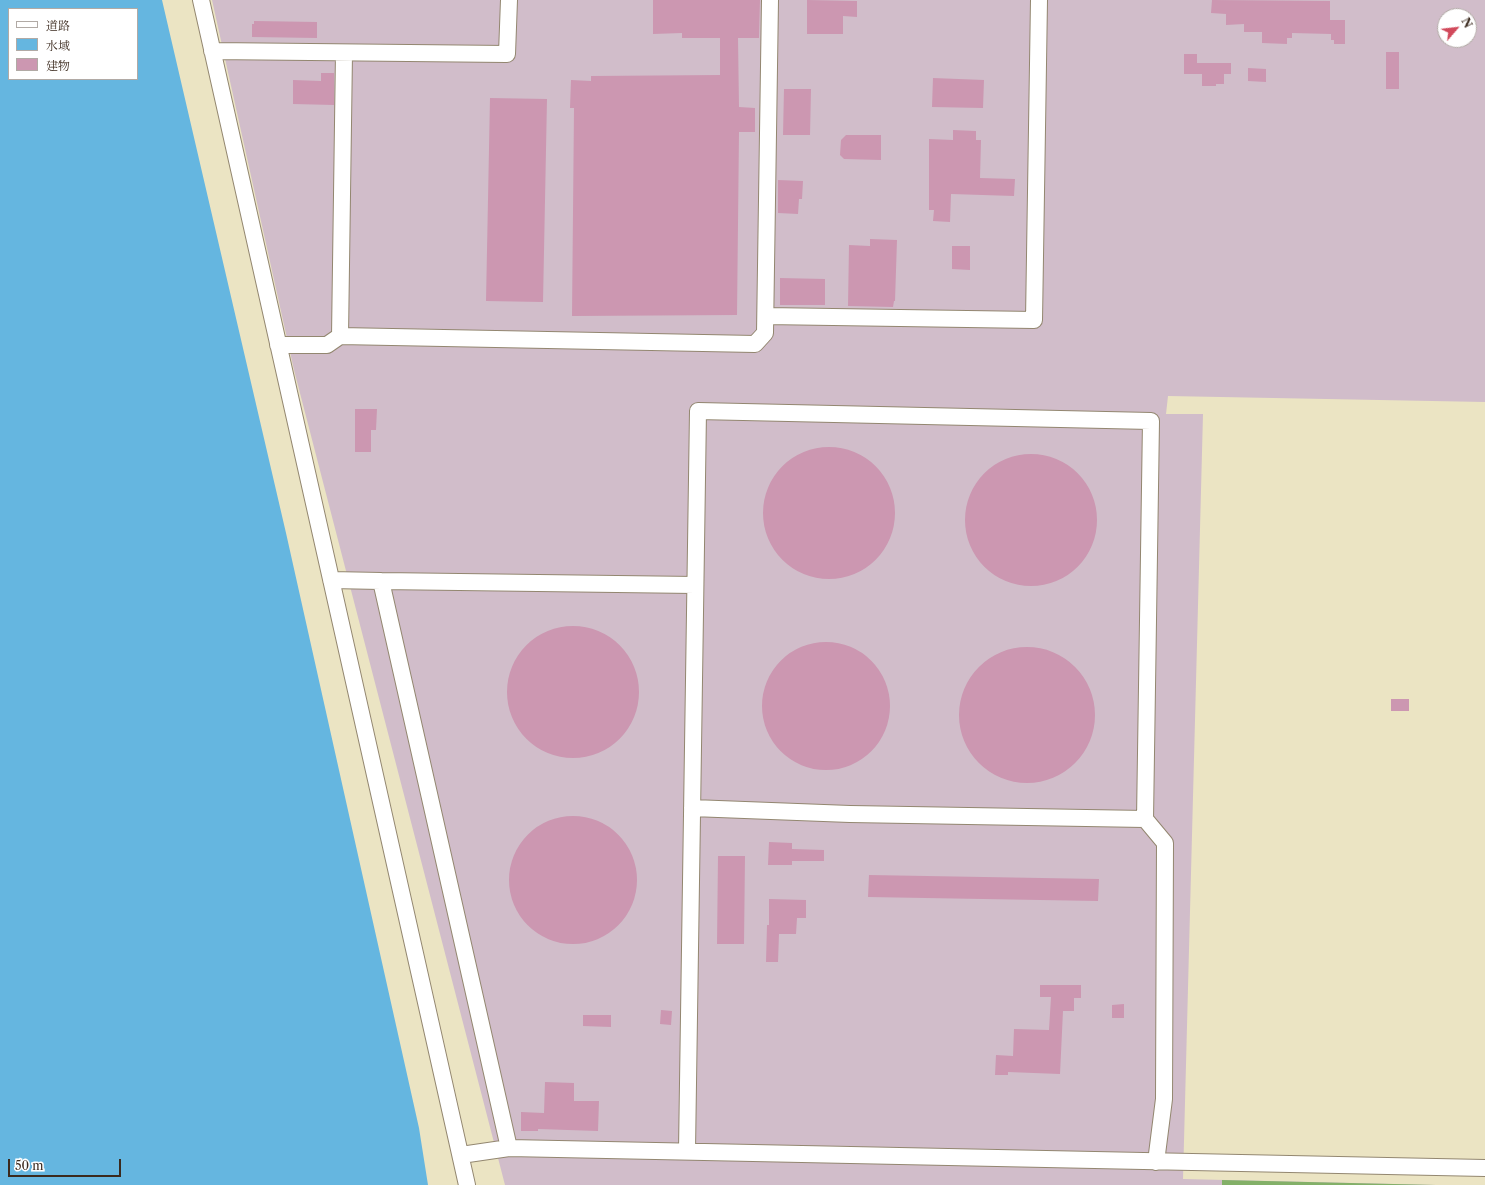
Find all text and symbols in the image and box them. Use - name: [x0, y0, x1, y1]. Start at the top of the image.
- legend: [8, 8, 138, 80]
- north arrow: [1437, 8, 1477, 48]
- text: N: [1458, 15, 1475, 30]
- text: 道路: [46, 18, 70, 33]
- text: 水域: [46, 38, 70, 53]
- text: 建物: [46, 58, 70, 73]
- scale bar: [10, 1151, 123, 1177]
- text: 50 m: [15, 1158, 44, 1173]

